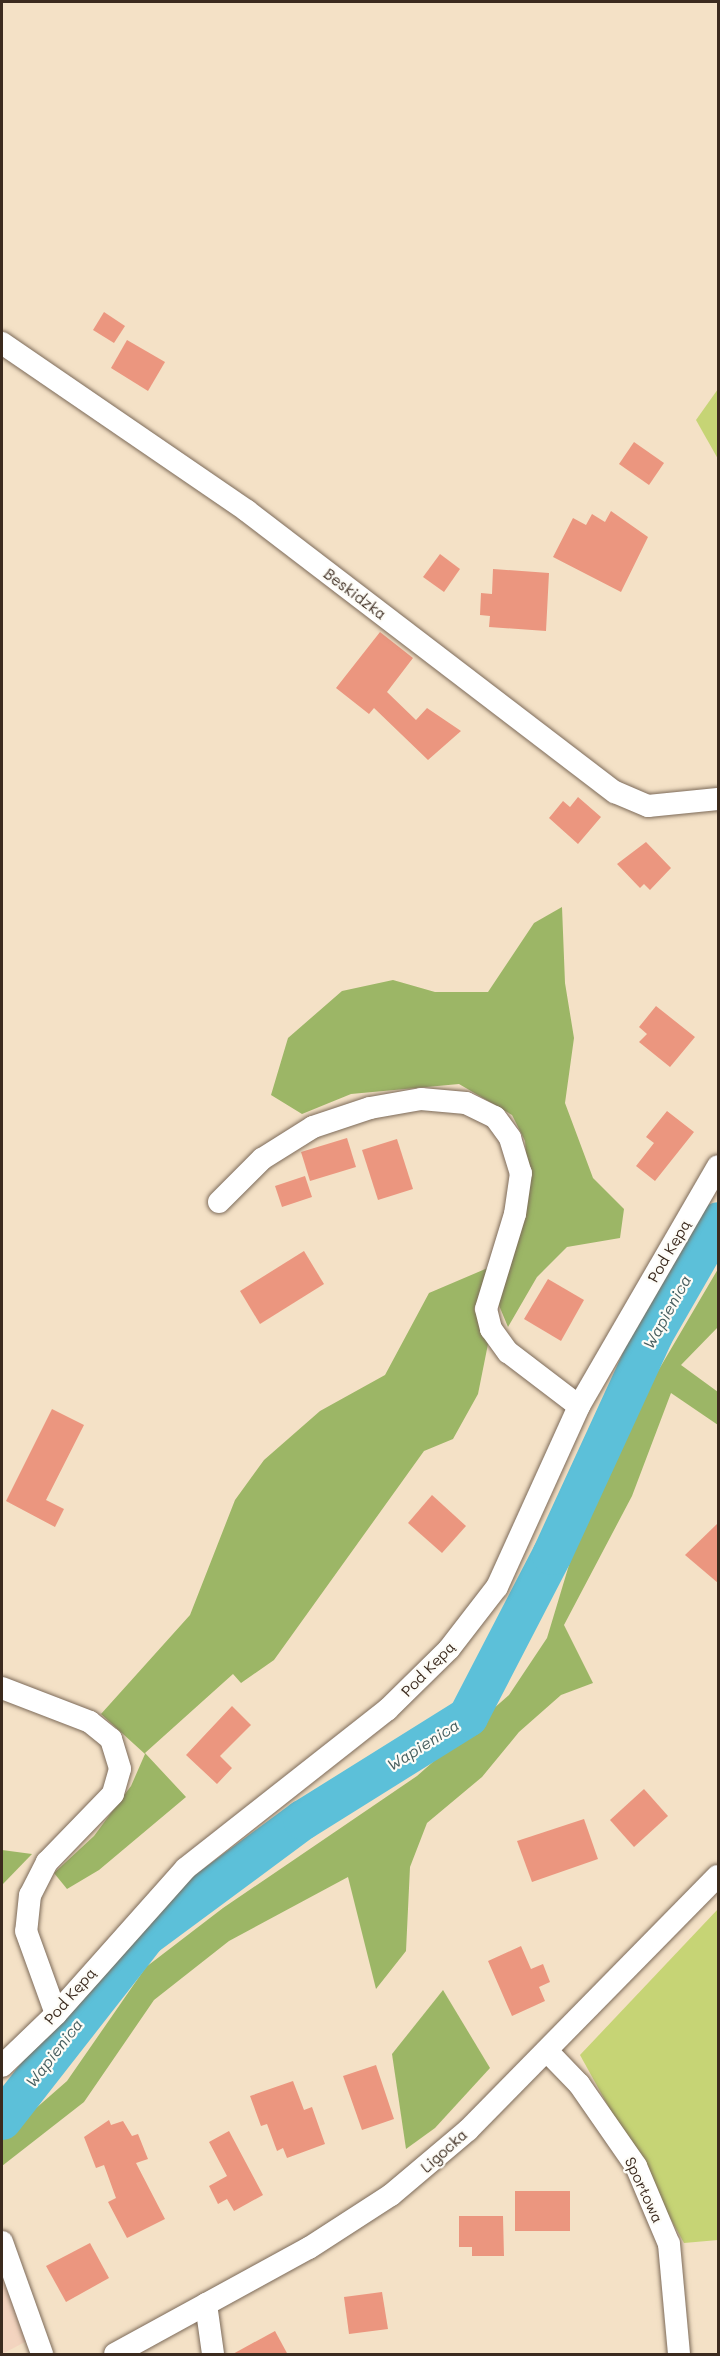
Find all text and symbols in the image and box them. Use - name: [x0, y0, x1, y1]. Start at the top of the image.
- street label: Beskidzka: [320, 565, 390, 623]
- street label: Pod Kępą: [644, 1216, 694, 1286]
- water label: Wapienica: [639, 1272, 695, 1352]
- street label: Pod Kępą: [397, 1638, 459, 1700]
- water label: Wapienica: [383, 1715, 463, 1775]
- street label: Pod Kępą: [40, 1964, 100, 2028]
- water label: Wapienica: [21, 2015, 87, 2091]
- street label: Ligocka: [417, 2126, 471, 2176]
- street label: Sportowa: [621, 2154, 667, 2226]

